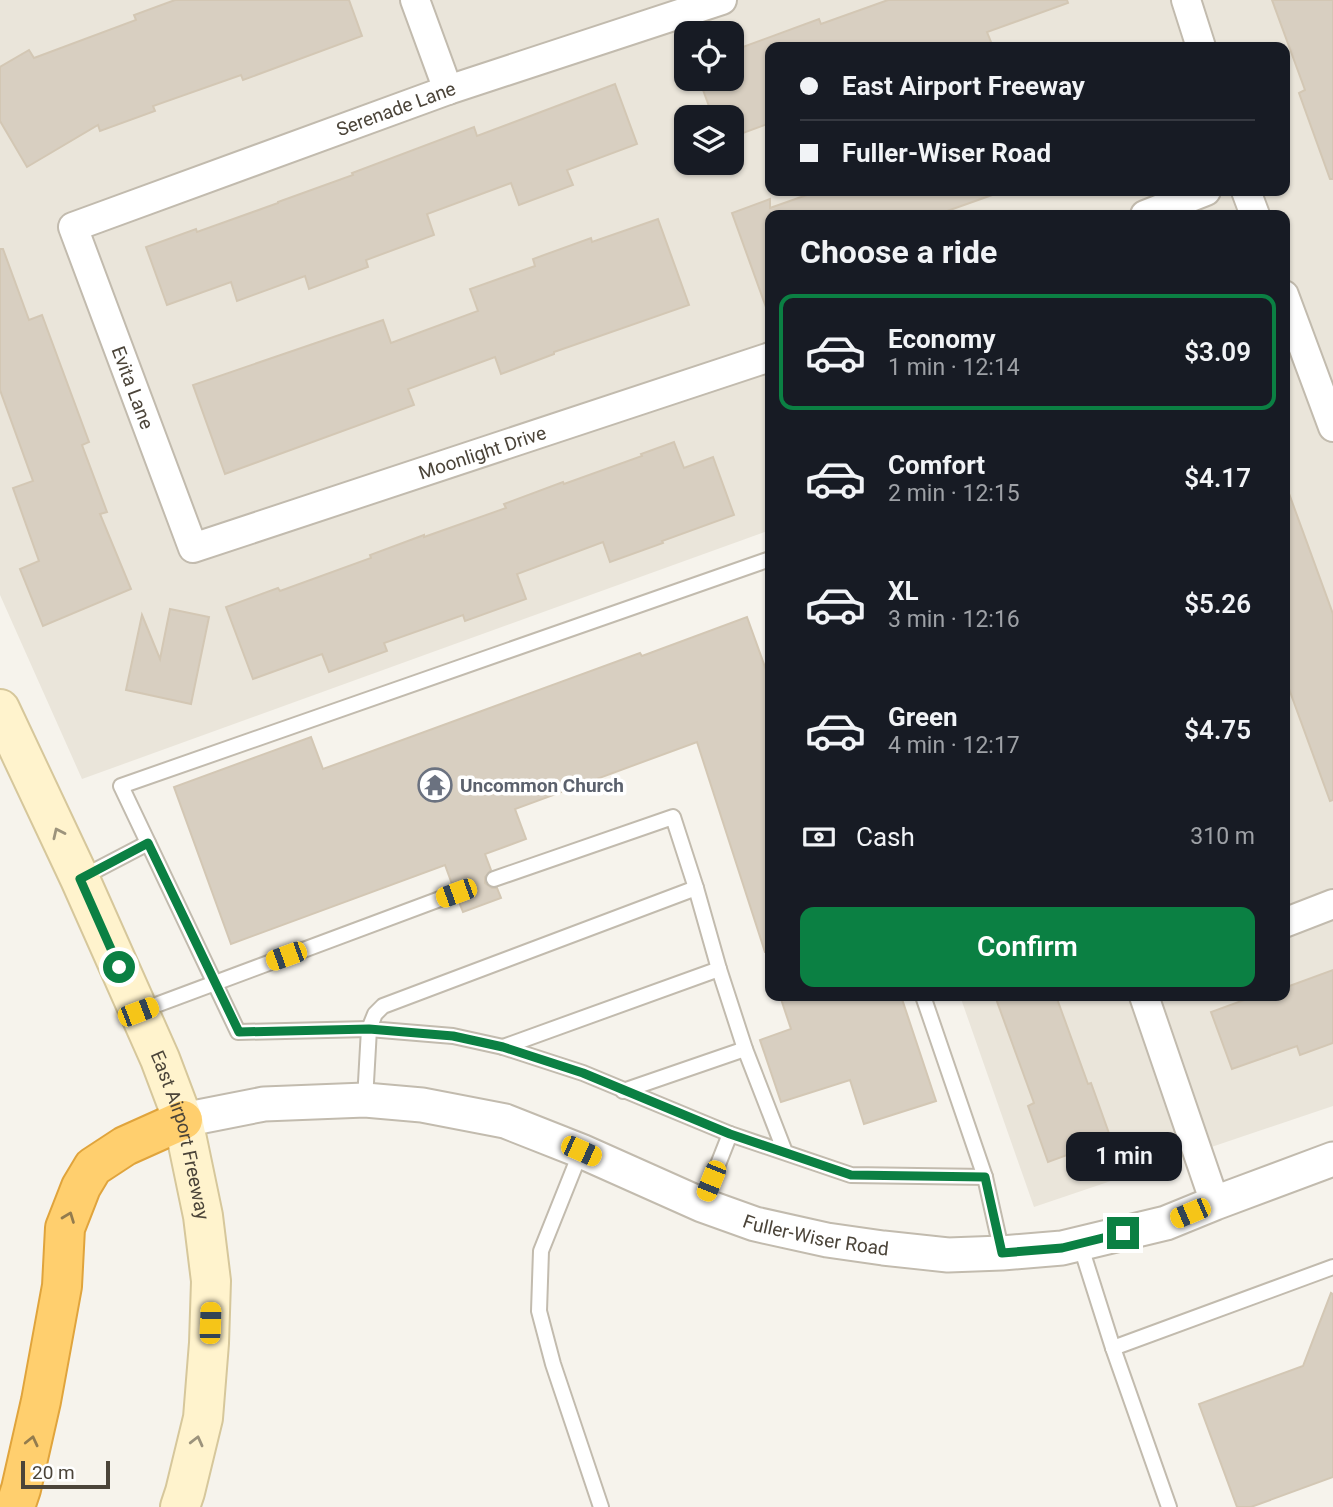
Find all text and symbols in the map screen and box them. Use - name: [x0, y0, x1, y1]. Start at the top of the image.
- map controls: [674, 21, 744, 175]
- button: locate: [674, 21, 744, 91]
- text: East Airport Freeway: [842, 71, 1085, 101]
- street label: Serenade Lane: [333, 77, 459, 141]
- button: layers: [674, 105, 744, 175]
- text: Fuller-Wiser Road: [842, 138, 1051, 168]
- text: Choose a ride: [800, 233, 997, 271]
- icon: car: [804, 321, 867, 384]
- text: Economy: [888, 324, 995, 354]
- text: $3.09: [1184, 337, 1251, 367]
- street label: Evita Lane: [107, 343, 159, 432]
- text: 1 min · 12:14: [888, 354, 1020, 381]
- street label: Moonlight Drive: [416, 420, 549, 484]
- icon: car: [804, 447, 867, 510]
- text: Comfort: [888, 450, 985, 480]
- text: $4.17: [1184, 463, 1251, 493]
- text: 2 min · 12:15: [888, 480, 1020, 507]
- icon: car: [804, 573, 867, 636]
- text: XL: [888, 576, 919, 606]
- text: $5.26: [1184, 589, 1251, 619]
- text: 3 min · 12:16: [888, 606, 1020, 633]
- icon: car: [804, 699, 867, 762]
- text: Green: [888, 702, 958, 732]
- text: $4.75: [1184, 715, 1251, 745]
- text: 4 min · 12:17: [888, 732, 1020, 759]
- temple icon: Uncommon Church: [416, 766, 454, 804]
- place label: Uncommon Church: [460, 774, 624, 797]
- icon: cash: [800, 818, 838, 856]
- text: Cash: [856, 822, 915, 852]
- text: 310 m: [1190, 823, 1255, 850]
- one-way arrow: [52, 828, 66, 840]
- car: [433, 876, 480, 910]
- button: Confirm: [800, 907, 1255, 987]
- car: [263, 939, 310, 973]
- route start: [103, 951, 135, 983]
- car: [115, 995, 162, 1029]
- street label: East Airport Freeway: [146, 1047, 215, 1222]
- callout: 1 min: [1065, 1132, 1181, 1180]
- car: [558, 1133, 605, 1169]
- text: 1 min: [1095, 1143, 1153, 1170]
- car: [694, 1158, 729, 1204]
- car: [1167, 1195, 1214, 1231]
- street label: Fuller-Wiser Road: [740, 1209, 890, 1260]
- one-way arrow: [61, 1212, 75, 1224]
- route end: [1107, 1217, 1139, 1249]
- car: [199, 1302, 222, 1344]
- one-way arrow: [24, 1435, 38, 1447]
- one-way arrow: [189, 1435, 204, 1447]
- scale bar: [21, 1458, 110, 1490]
- text: 20 m: [32, 1461, 75, 1484]

